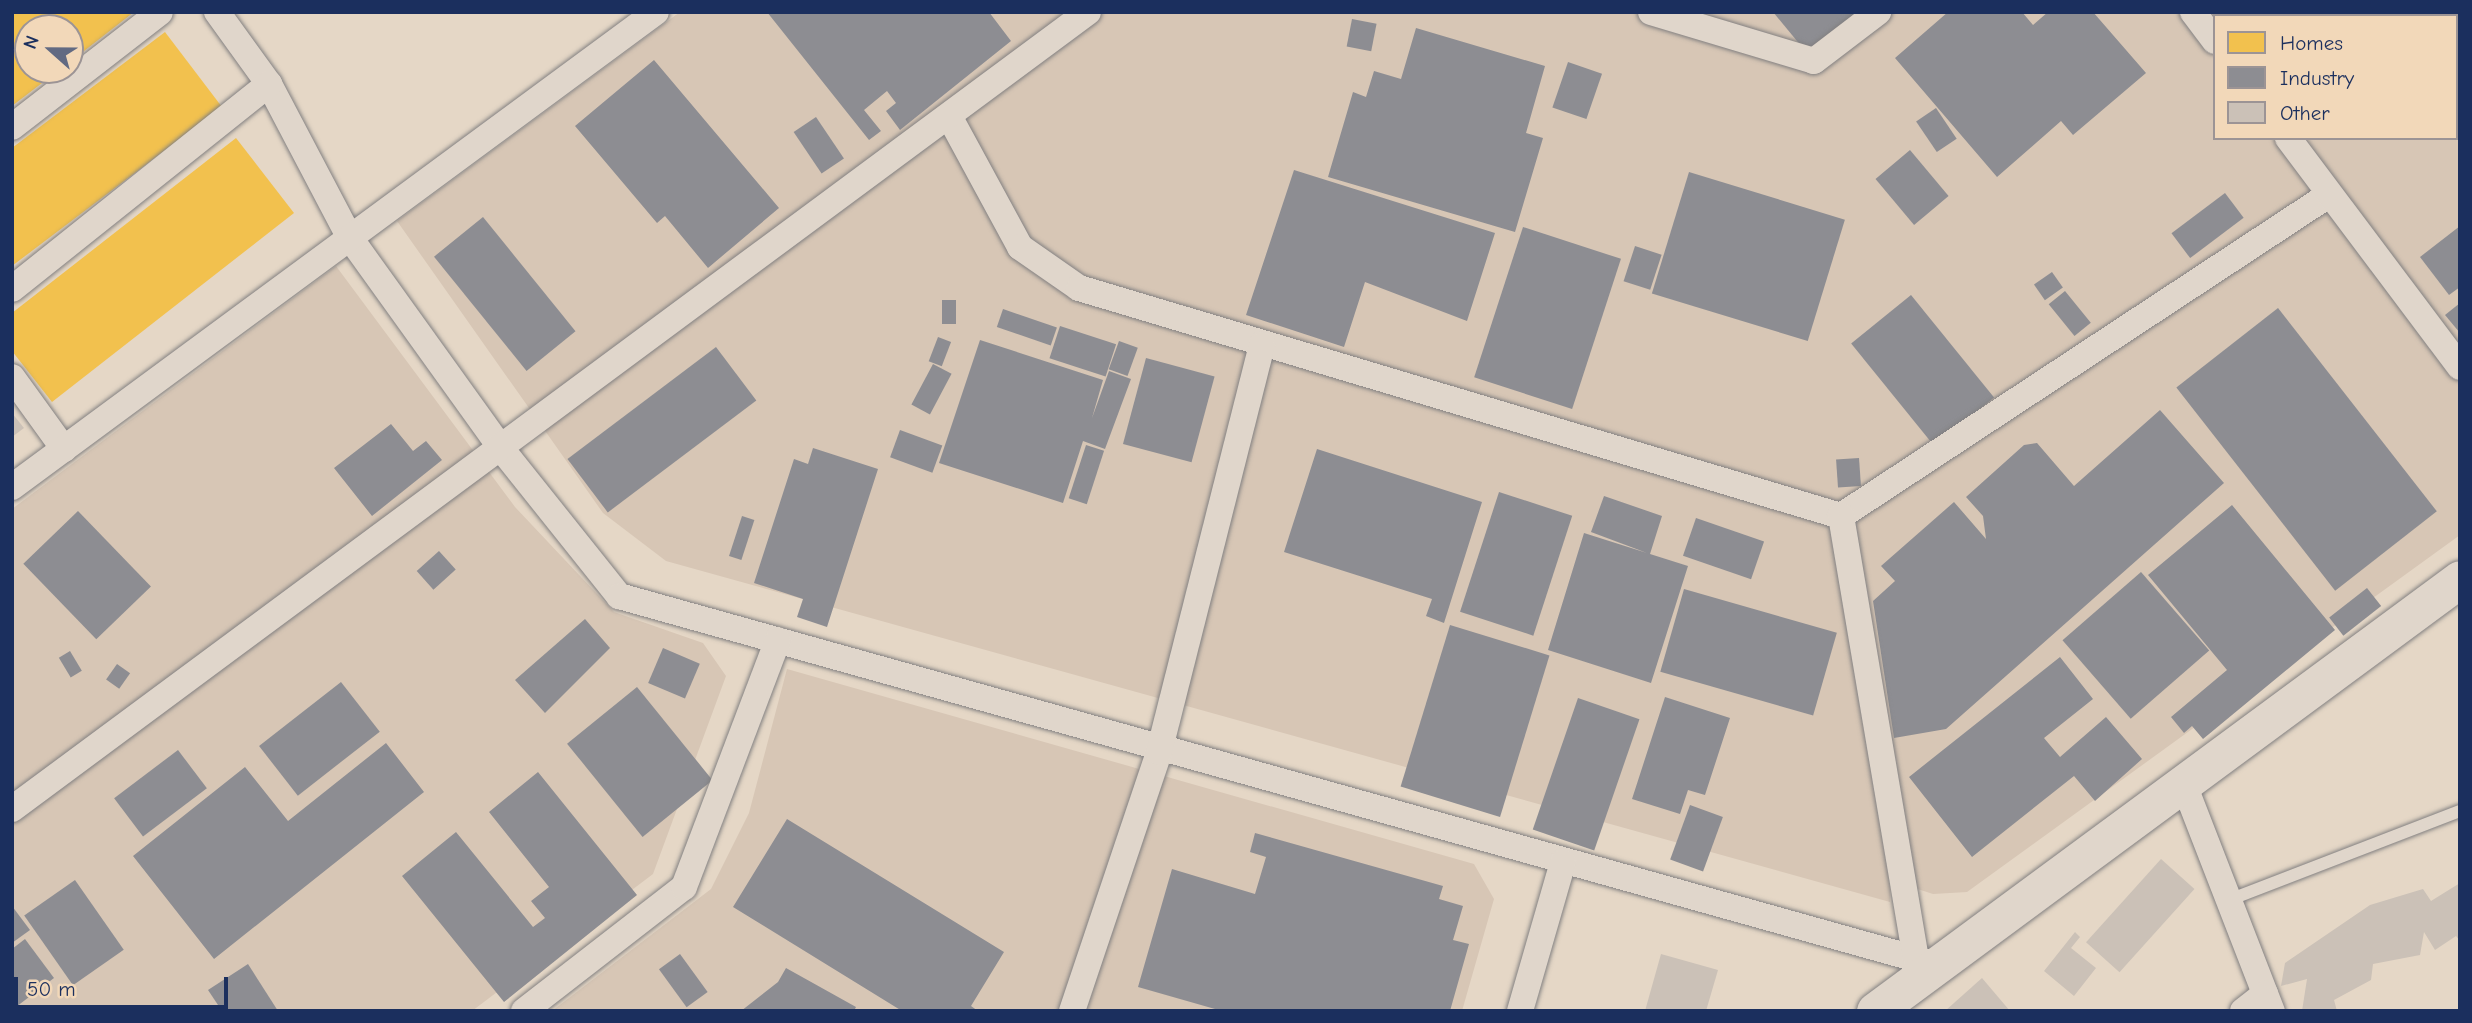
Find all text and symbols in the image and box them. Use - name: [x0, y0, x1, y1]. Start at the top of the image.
- north arrow: [14, 14, 84, 84]
- legend: [2213, 14, 2458, 140]
- text: Homes: [2280, 31, 2343, 55]
- text: N: [19, 32, 44, 52]
- text: Industry: [2280, 66, 2354, 90]
- text: Other: [2280, 101, 2330, 125]
- scale bar: [18, 964, 231, 1008]
- text: 50 m: [27, 977, 76, 1001]

